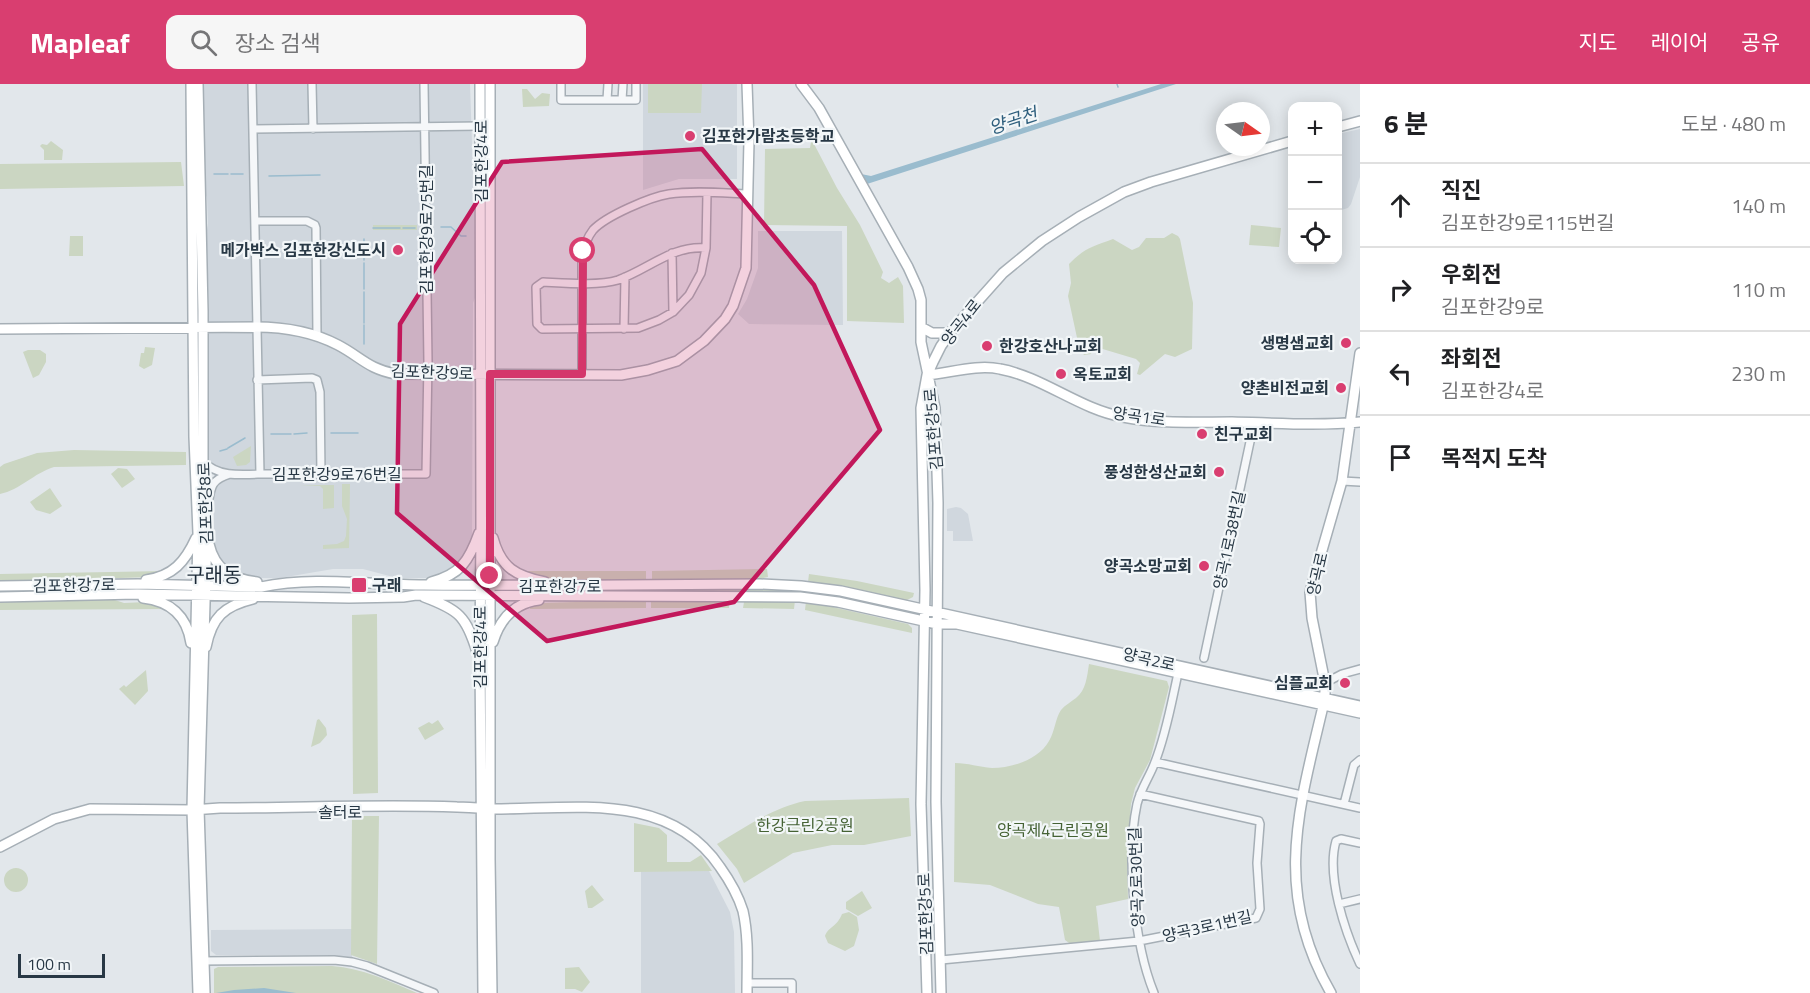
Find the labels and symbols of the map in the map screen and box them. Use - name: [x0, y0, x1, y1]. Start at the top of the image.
- water label: 양곡천: [985, 99, 1043, 141]
- north arrow: [1216, 102, 1270, 156]
- street label: 김포한강4로: [469, 119, 493, 202]
- place label: 김포한가람초등학교: [702, 124, 835, 148]
- marker: 김포한가람초등학교: [683, 129, 697, 143]
- street label: 김포한강9로75번길: [414, 164, 438, 294]
- route start: [569, 237, 595, 263]
- place label: 메가박스 김포한강신도시: [221, 238, 386, 262]
- marker: 메가박스 김포한강신도시: [391, 243, 405, 257]
- street label: 양곡4로: [935, 293, 987, 350]
- place label: 생명샘교회: [1260, 331, 1334, 355]
- place label: 한강호산나교회: [999, 334, 1102, 358]
- marker: 생명샘교회: [1339, 336, 1353, 350]
- marker: 한강호산나교회: [980, 339, 994, 353]
- street label: 김포한강9로: [390, 359, 474, 385]
- place label: 옥토교회: [1073, 362, 1132, 386]
- marker: 옥토교회: [1054, 367, 1068, 381]
- place label: 양촌비전교회: [1241, 376, 1329, 400]
- marker: 양촌비전교회: [1334, 381, 1348, 395]
- street label: 김포한강5로: [917, 387, 949, 471]
- street label: 양곡1로: [1111, 400, 1167, 432]
- place label: 친구교회: [1214, 422, 1273, 446]
- marker: 친구교회: [1195, 427, 1209, 441]
- place label: 풍성한성산교회: [1104, 460, 1207, 484]
- street label: 김포한강8로: [192, 461, 218, 545]
- street label: 김포한강9로76번길: [272, 462, 402, 486]
- marker: 풍성한성산교회: [1212, 465, 1226, 479]
- street label: 양곡1로38번길: [1207, 488, 1251, 592]
- street label: 양곡로: [1300, 550, 1334, 598]
- place label: 양곡소망교회: [1104, 554, 1192, 578]
- district label: 구래동: [186, 559, 242, 590]
- marker: 양곡소망교회: [1197, 559, 1211, 573]
- route end: [476, 562, 502, 588]
- street label: 김포한강7로: [33, 572, 116, 598]
- place label: 구래: [372, 573, 401, 597]
- street label: 김포한강7로: [519, 574, 602, 598]
- marker: 구래: [350, 576, 368, 594]
- street label: 김포한강4로: [468, 605, 492, 688]
- street label: 양곡2로: [1120, 641, 1178, 677]
- place label: 심플교회: [1274, 671, 1333, 695]
- marker: 심플교회: [1338, 676, 1352, 690]
- street label: 솔터로: [318, 800, 362, 824]
- park label: 한강근린2공원: [756, 813, 854, 837]
- park label: 양곡제4근린공원: [997, 818, 1109, 842]
- street label: 양곡2로30번길: [1122, 826, 1150, 928]
- street label: 김포한강5로: [912, 872, 938, 956]
- street label: 양곡3로1번길: [1160, 904, 1254, 948]
- scale bar: [18, 951, 105, 978]

